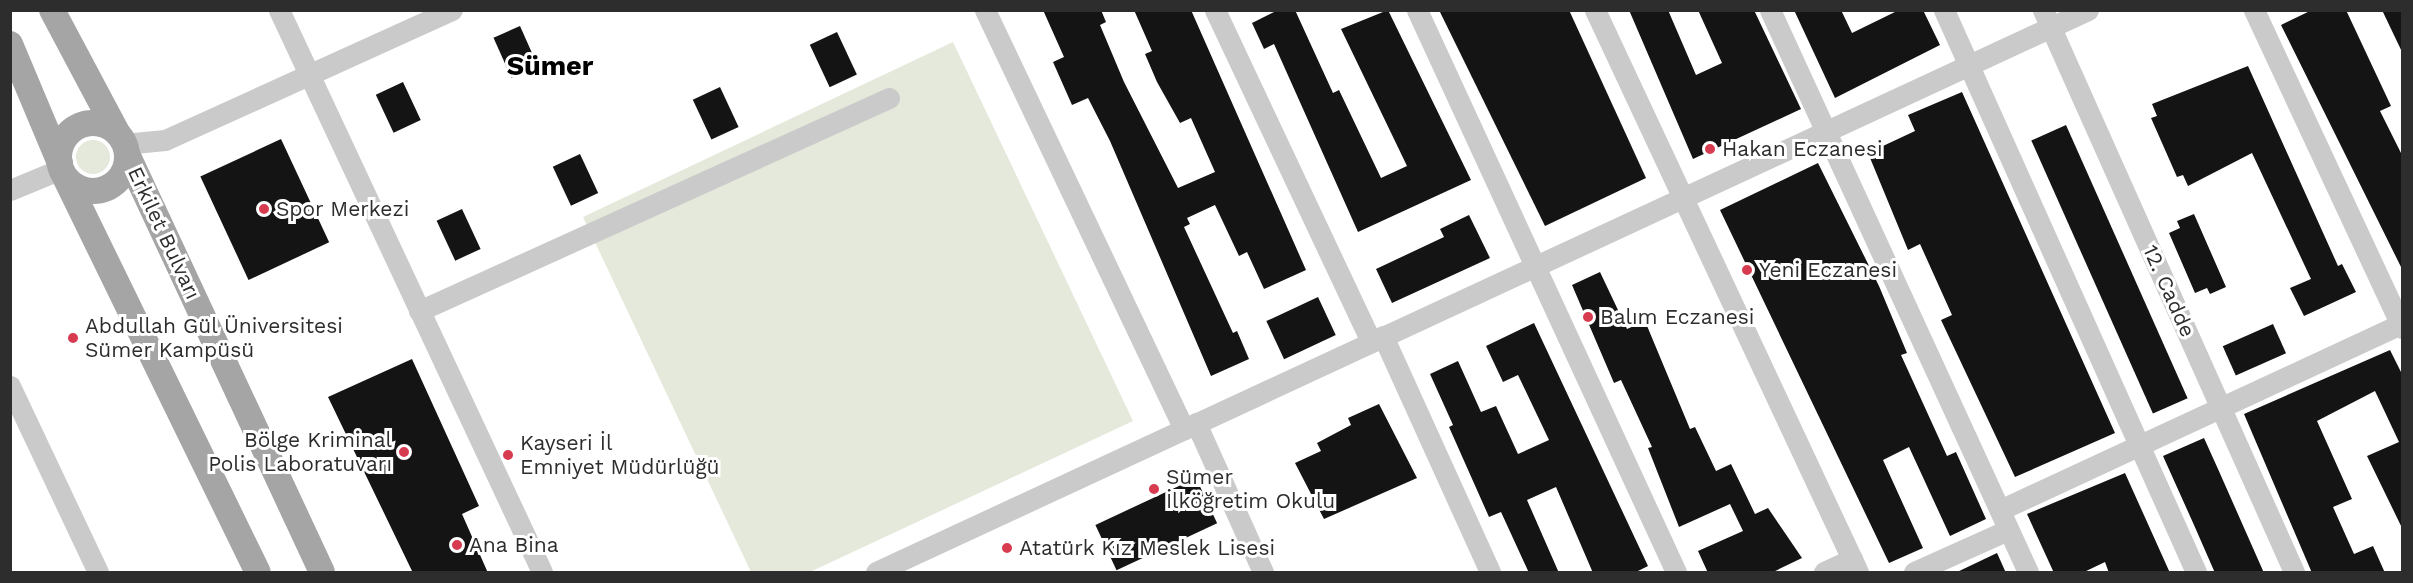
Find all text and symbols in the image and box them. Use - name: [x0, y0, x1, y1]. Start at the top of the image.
- district label: Sümer: [507, 51, 593, 83]
- place label: Hakan Eczanesi: [1722, 136, 1883, 162]
- marker: Hakan Eczanesi: [1703, 142, 1717, 156]
- street label: Erkilet Bulvarı: [122, 163, 206, 303]
- place label: Spor Merkezi: [276, 196, 410, 222]
- marker: Spor Merkezi: [257, 202, 271, 216]
- street label: 12. Cadde: [2138, 241, 2200, 341]
- place label: Yeni Eczanesi: [1759, 257, 1897, 283]
- marker: Yeni Eczanesi: [1740, 263, 1754, 277]
- place label: Balım Eczanesi: [1600, 304, 1754, 330]
- marker: Balım Eczanesi: [1581, 310, 1595, 324]
- place label: Abdullah Gül Üniversitesi Sümer Kampüsü: [85, 313, 344, 363]
- marker: Abdullah Gül Üniversitesi Sümer Kampüsü: [66, 331, 80, 345]
- place label: Bölge Kriminal Polis Laboratuvarı: [208, 427, 392, 477]
- place label: Kayseri İl Emniyet Müdürlüğü: [520, 430, 720, 480]
- marker: Bölge Kriminal Polis Laboratuvarı: [397, 445, 411, 459]
- marker: Kayseri İl Emniyet Müdürlüğü: [501, 448, 515, 462]
- place label: Sümer İlköğretim Okulu: [1166, 464, 1335, 514]
- marker: Sümer İlköğretim Okulu: [1147, 482, 1161, 496]
- place label: Ana Bina: [469, 532, 559, 558]
- place label: Atatürk Kız Meslek Lisesi: [1019, 535, 1276, 561]
- marker: Ana Bina: [450, 538, 464, 552]
- marker: Atatürk Kız Meslek Lisesi: [1000, 541, 1014, 555]

